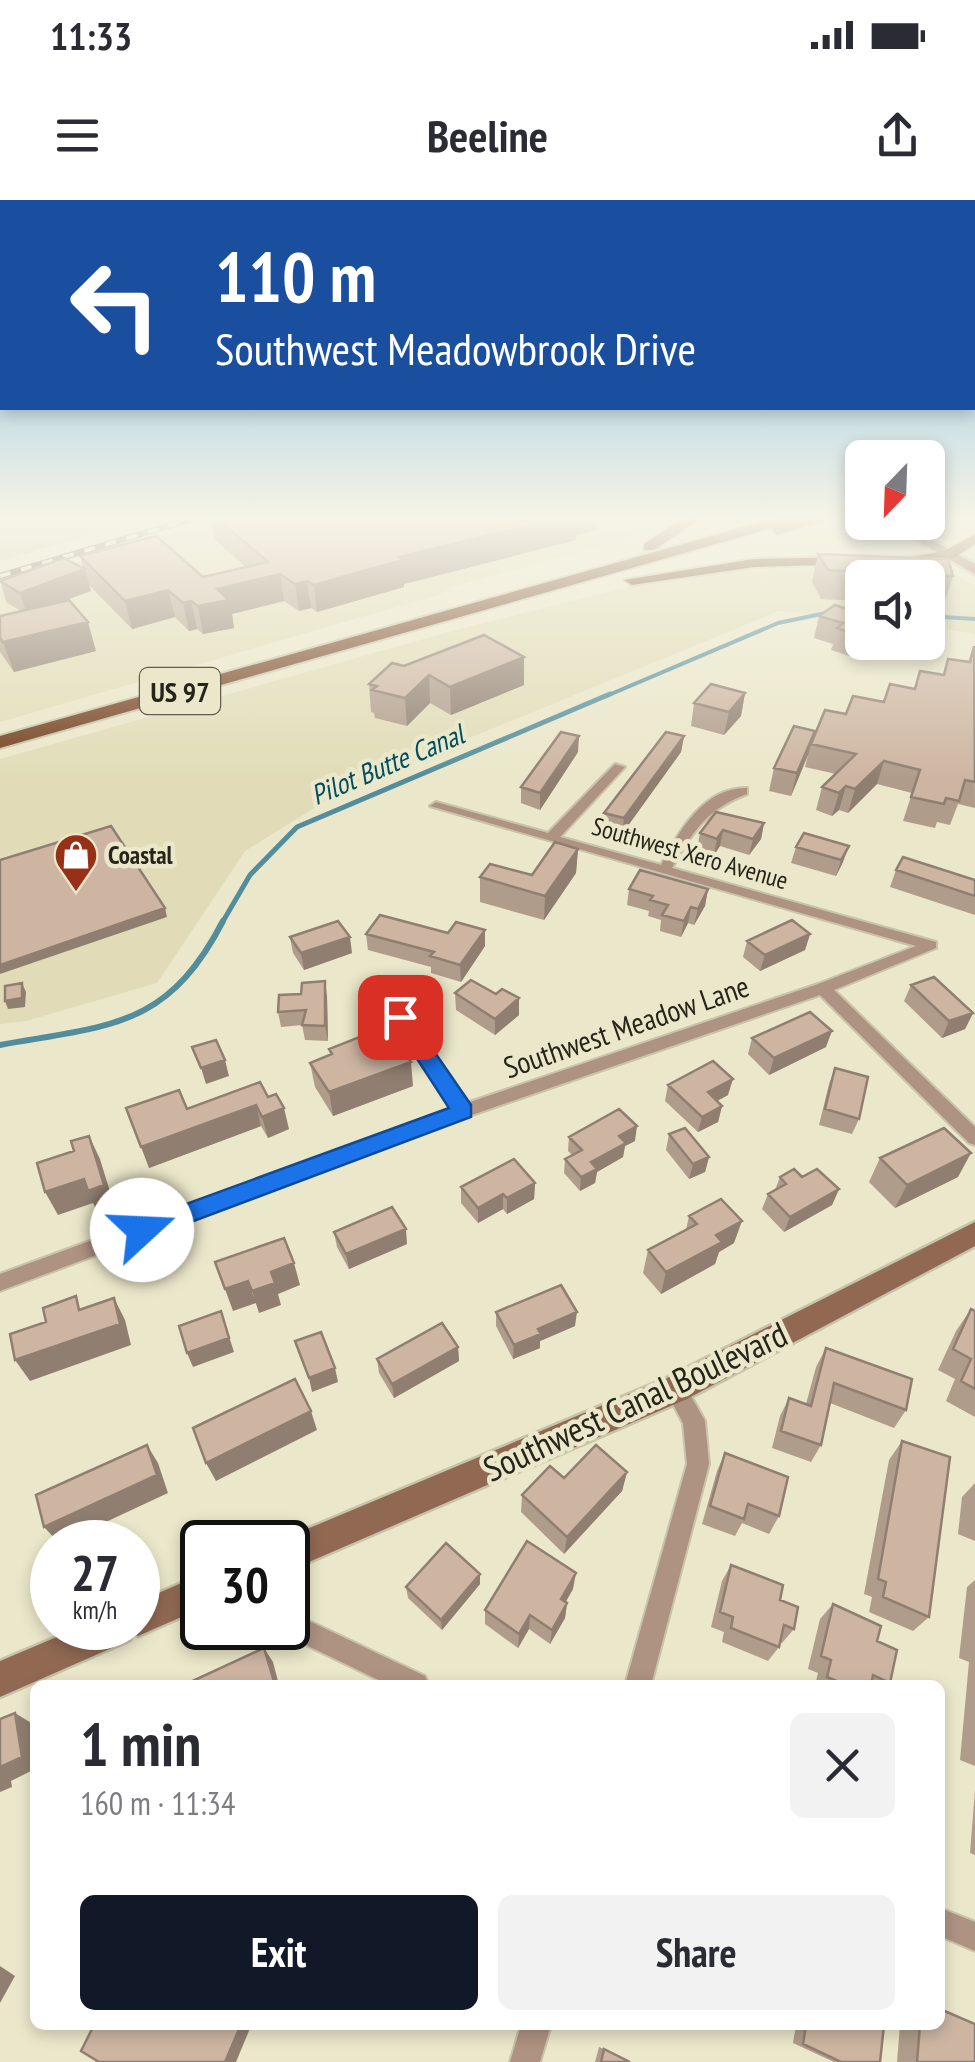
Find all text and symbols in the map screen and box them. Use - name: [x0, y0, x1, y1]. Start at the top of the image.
- text: 11:33: [50, 11, 132, 60]
- text: Beeline: [427, 106, 548, 164]
- icon: menu: [50, 108, 105, 163]
- icon: share: [870, 108, 925, 163]
- text: 110 m: [215, 231, 376, 321]
- icon: left: [50, 240, 180, 370]
- text: Southwest Meadowbrook Drive: [215, 319, 696, 377]
- north arrow: [845, 440, 945, 540]
- map controls: [845, 440, 945, 660]
- button: sound: [845, 560, 945, 660]
- road number: US 97: [140, 668, 220, 714]
- water label: Pilot Butte Canal: [305, 714, 471, 813]
- street label: Southwest Xero Avenue: [588, 810, 792, 896]
- shop icon: Coastal: [53, 832, 99, 893]
- place label: Coastal: [108, 839, 174, 871]
- street label: Southwest Meadow Lane: [498, 966, 754, 1086]
- pin: [358, 975, 443, 1060]
- icon: arrive: [373, 990, 428, 1045]
- position arrow: [90, 1178, 194, 1282]
- street label: Southwest Canal Boulevard: [476, 1310, 794, 1492]
- speed limit sign: 30: [180, 1520, 310, 1650]
- text: 27: [71, 1540, 119, 1605]
- text: km/h: [73, 1594, 117, 1626]
- text: 1 min: [80, 1705, 201, 1783]
- button: close: [790, 1713, 895, 1818]
- text: 160 m · 11:34: [80, 1782, 235, 1824]
- button: Exit: [80, 1895, 478, 2010]
- button: Share: [498, 1895, 895, 2010]

